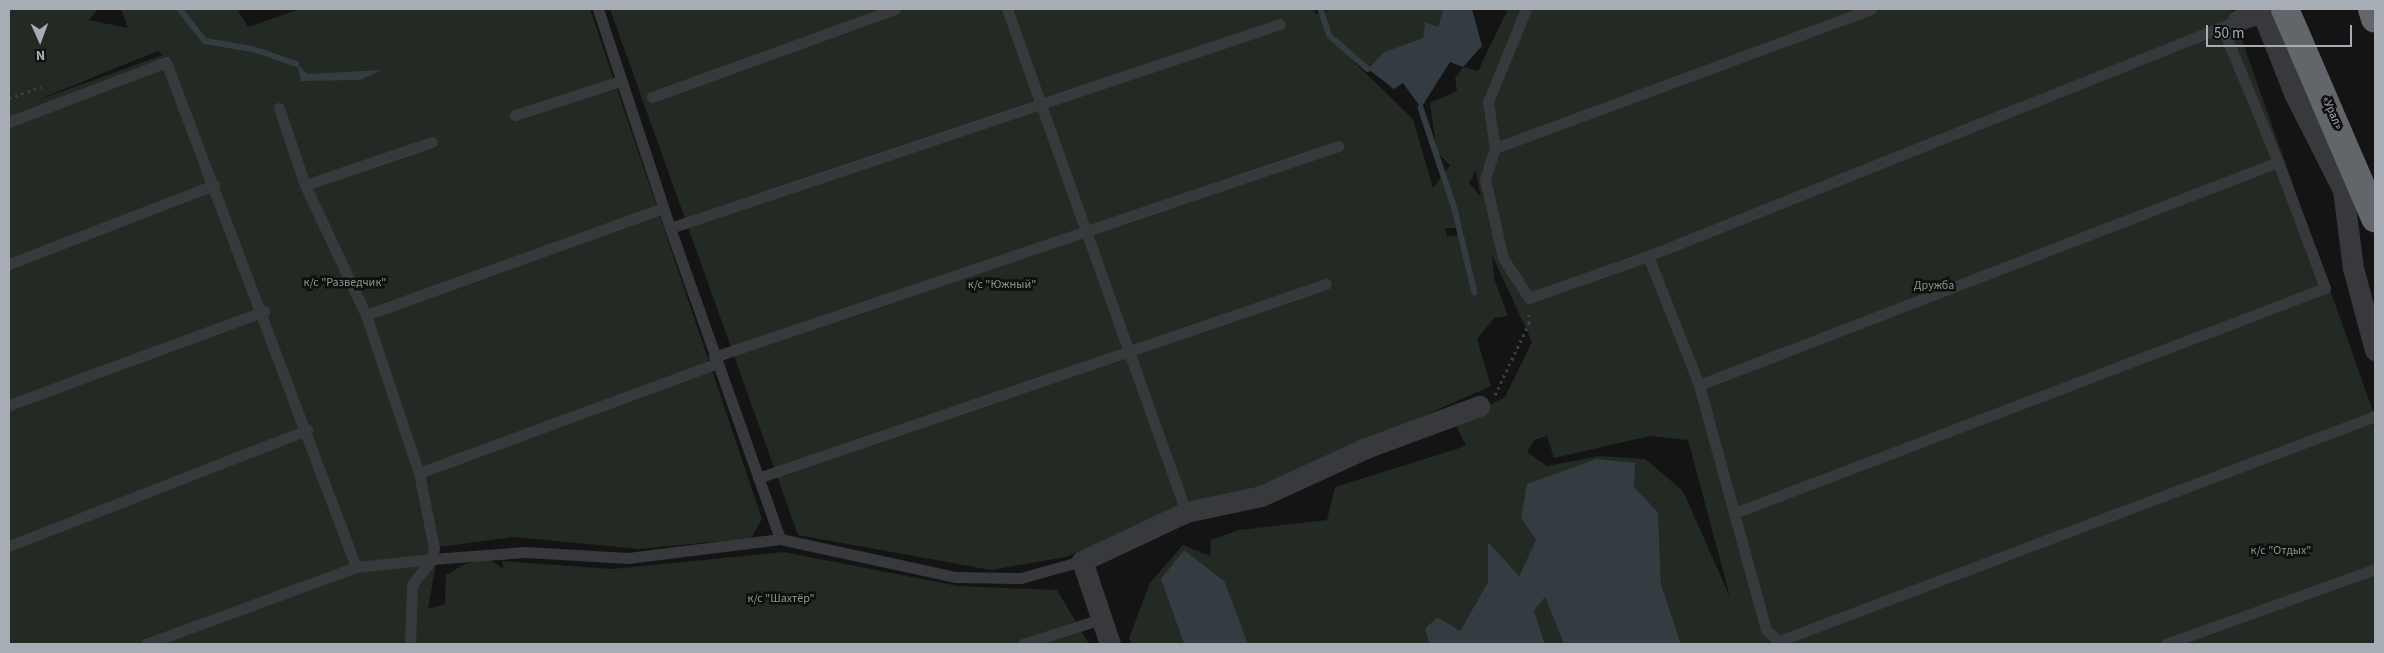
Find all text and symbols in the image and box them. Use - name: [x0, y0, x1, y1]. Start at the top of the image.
- north arrow: [15, 15, 65, 65]
- scale bar: [2209, 15, 2355, 47]
- text: 50 m: [2214, 23, 2244, 44]
- text: N: [36, 45, 46, 65]
- street label: «Урал»: [2318, 94, 2346, 132]
- park label: к/с "Разведчик": [304, 276, 386, 290]
- park label: к/с "Южный": [968, 278, 1036, 292]
- park label: Дружба: [1914, 279, 1954, 293]
- park label: к/с "Отдых": [2251, 544, 2311, 558]
- park label: к/с "Шахтёр": [747, 592, 815, 606]

